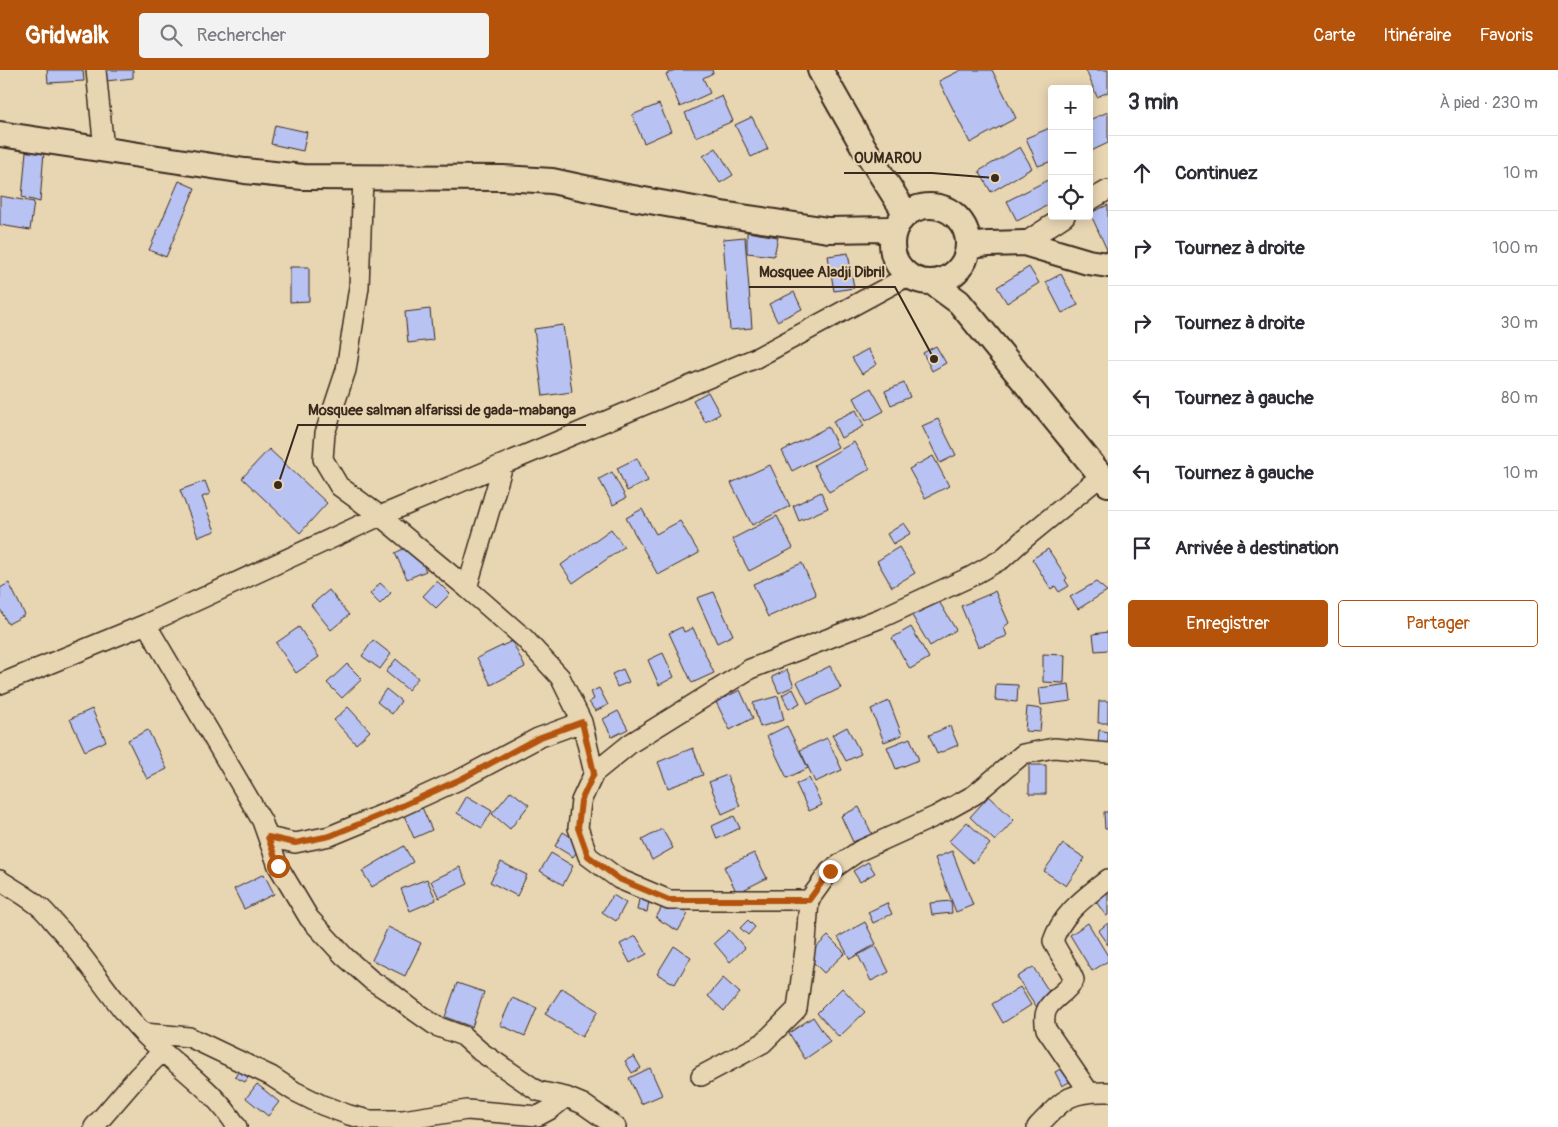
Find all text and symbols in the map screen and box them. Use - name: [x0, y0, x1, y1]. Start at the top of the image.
- search box: [139, 13, 489, 58]
- text: Gridwalk: [25, 21, 109, 50]
- icon: search: [157, 21, 185, 49]
- text: Rechercher: [197, 23, 286, 47]
- text: Carte: [1313, 24, 1355, 47]
- text: Itinéraire: [1383, 24, 1451, 47]
- text: Favoris: [1479, 24, 1533, 47]
- map controls: [1048, 85, 1093, 220]
- button: +: [1048, 85, 1093, 130]
- text: 3 min: [1128, 89, 1178, 116]
- text: À pied · 230 m: [1440, 93, 1538, 113]
- button: −: [1048, 130, 1093, 175]
- callout: OUMAROU: [844, 143, 932, 173]
- text: OUMAROU: [854, 149, 922, 168]
- icon: ahead: [1128, 159, 1156, 187]
- text: Continuez: [1175, 161, 1258, 185]
- text: 10 m: [1503, 163, 1538, 183]
- button: locate: [1048, 175, 1093, 220]
- icon: right: [1128, 234, 1156, 262]
- text: Tournez à droite: [1175, 236, 1305, 260]
- text: 100 m: [1492, 238, 1538, 258]
- callout: Mosquee Aladji Dibril: [749, 257, 895, 287]
- text: Mosquee Aladji Dibril: [759, 263, 885, 282]
- icon: right: [1128, 309, 1156, 337]
- text: Tournez à droite: [1175, 311, 1305, 335]
- text: 30 m: [1500, 313, 1538, 333]
- icon: left: [1128, 384, 1156, 412]
- text: Tournez à gauche: [1175, 386, 1314, 410]
- text: 80 m: [1501, 388, 1538, 408]
- callout: Mosquee salman alfarissi de gada-mabanga: [298, 395, 586, 425]
- text: Mosquee salman alfarissi de gada-mabanga: [308, 401, 576, 420]
- icon: left: [1128, 459, 1156, 487]
- text: Tournez à gauche: [1175, 461, 1314, 485]
- text: 10 m: [1503, 463, 1538, 483]
- icon: arrive: [1128, 534, 1156, 562]
- text: Arrivée à destination: [1175, 536, 1339, 560]
- button: Enregistrer: [1128, 600, 1328, 647]
- button: Partager: [1338, 600, 1538, 647]
- route start: [267, 855, 290, 878]
- route end: [819, 860, 842, 883]

